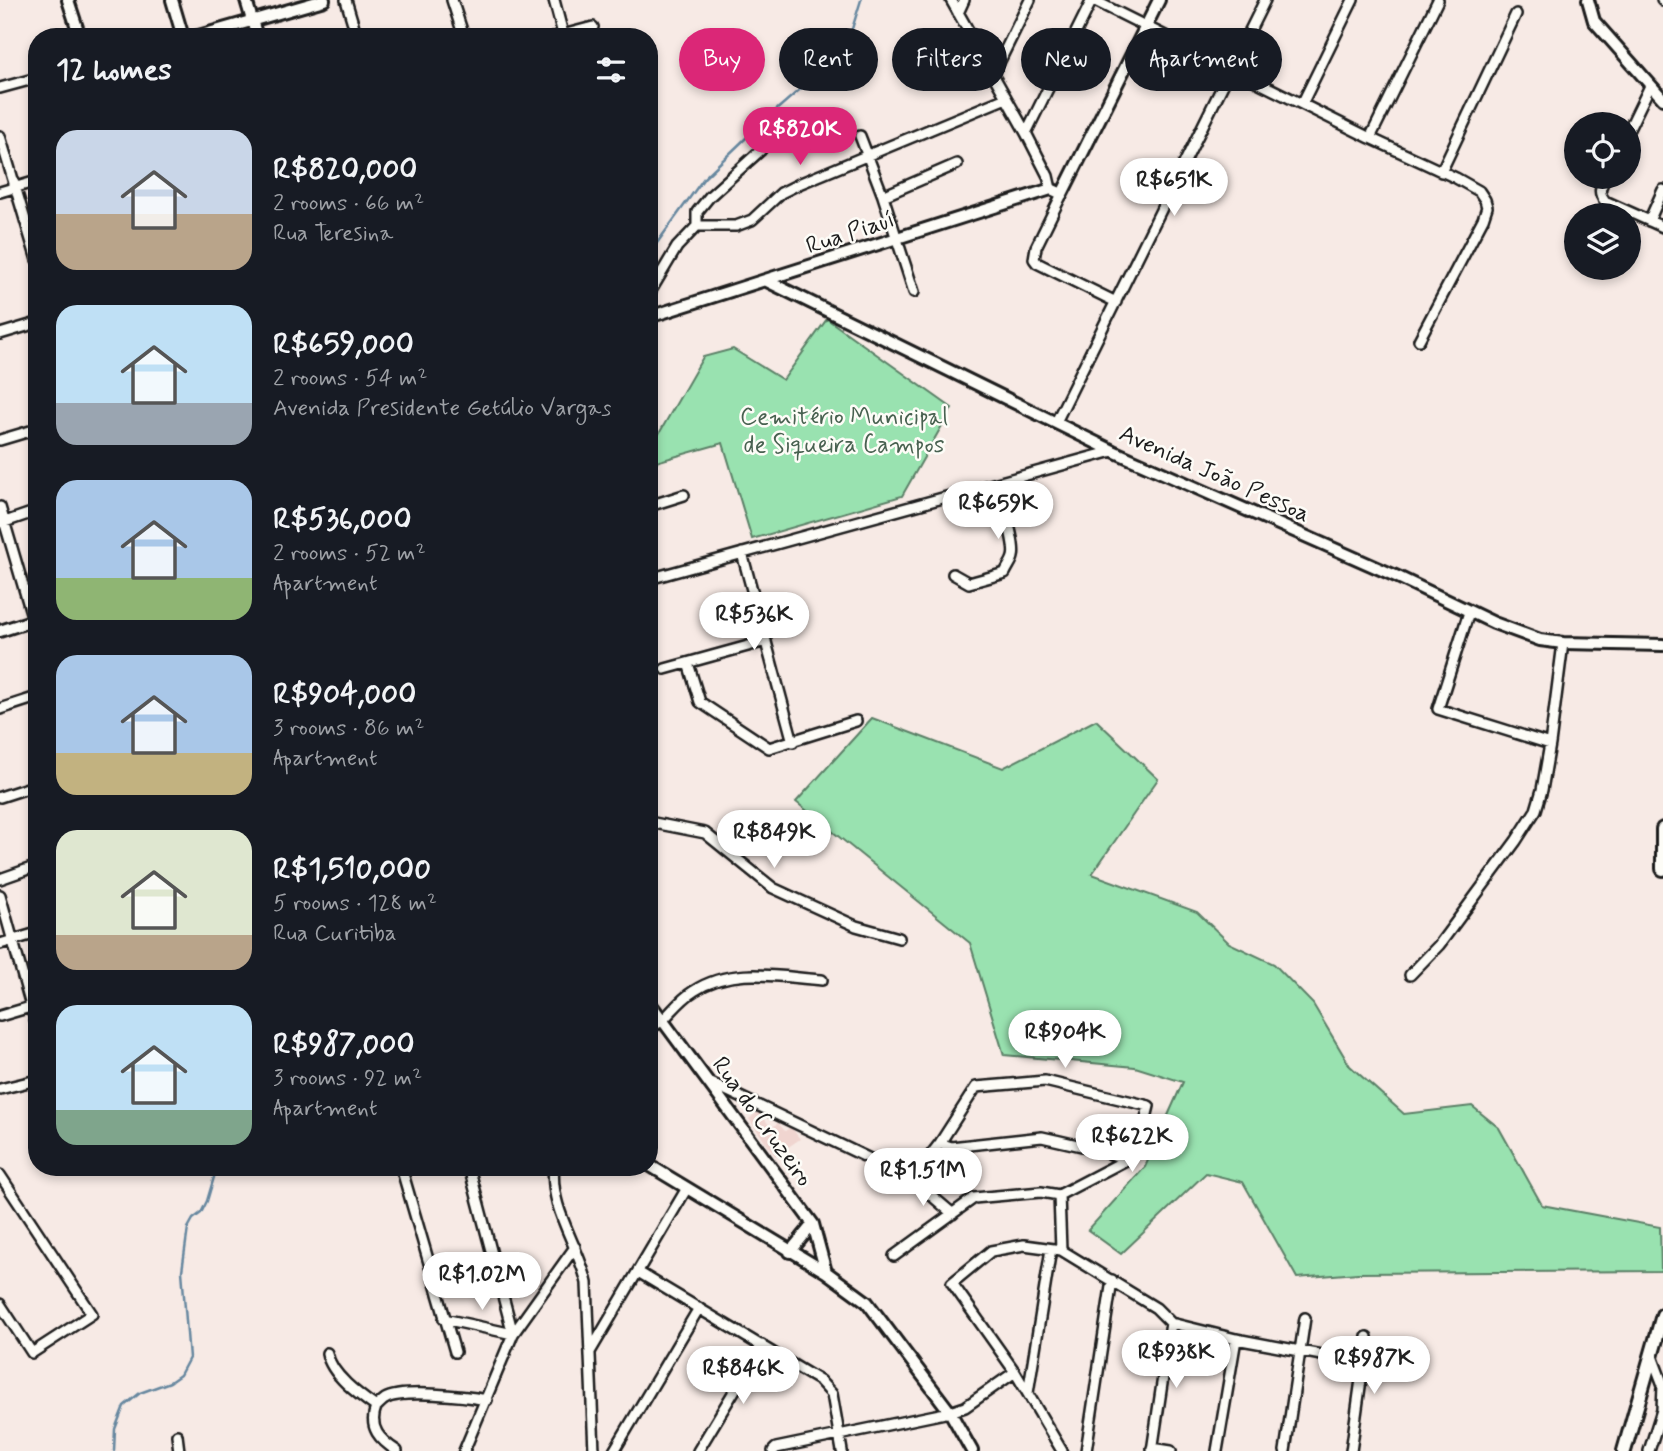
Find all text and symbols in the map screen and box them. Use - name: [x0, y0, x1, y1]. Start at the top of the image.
- chip: Buy: [679, 28, 765, 91]
- chip: Rent: [779, 28, 878, 91]
- chip: Filters: [892, 28, 1007, 91]
- chip: New: [1021, 28, 1111, 91]
- chip: Apartment: [1125, 28, 1282, 91]
- text: 12 homes: [56, 51, 172, 90]
- icon: filters: [592, 51, 630, 89]
- pin: R$820K: [743, 108, 857, 167]
- map controls: [1564, 112, 1641, 280]
- button: locate: [1564, 112, 1641, 189]
- text: R$820K: [759, 115, 841, 145]
- text: R$820,000: [273, 150, 417, 189]
- icon: home: [112, 158, 196, 242]
- pin: R$651K: [1117, 158, 1231, 218]
- text: R$651K: [1136, 166, 1212, 196]
- text: 2 rooms · 66 m²: [273, 189, 424, 219]
- button: layers: [1564, 203, 1641, 280]
- street label: Rua Piauí: [802, 205, 899, 262]
- text: Rua Teresina: [273, 219, 393, 249]
- text: R$659,000: [273, 325, 414, 364]
- icon: home: [112, 333, 196, 417]
- text: 2 rooms · 54 m²: [273, 364, 427, 394]
- text: Avenida Presidente Getúlio Vargas: [273, 394, 611, 424]
- park label: Cemitério Municipal de Siqueira Campos: [740, 402, 948, 461]
- street label: Avenida João Pessoa: [1114, 418, 1315, 530]
- pin: R$659K: [941, 482, 1055, 541]
- text: R$659K: [958, 489, 1038, 519]
- text: R$536,000: [273, 500, 411, 539]
- icon: home: [112, 508, 196, 592]
- text: 2 rooms · 52 m²: [273, 539, 426, 569]
- text: Apartment: [273, 569, 378, 599]
- pin: R$536K: [697, 592, 811, 652]
- text: R$536K: [715, 600, 793, 630]
- text: R$904,000: [273, 675, 416, 714]
- icon: home: [112, 683, 196, 767]
- text: 3 rooms · 86 m²: [273, 714, 424, 744]
- text: Apartment: [273, 744, 378, 774]
- pin: R$849K: [717, 810, 831, 870]
- text: R$849K: [733, 818, 815, 848]
- text: R$1,510,000: [273, 850, 431, 889]
- icon: home: [112, 858, 196, 942]
- text: 5 rooms · 128 m²: [273, 889, 437, 919]
- text: Rua Curitiba: [273, 919, 397, 949]
- pin: R$904K: [1008, 1010, 1122, 1070]
- text: R$904K: [1024, 1018, 1106, 1048]
- text: R$987,000: [273, 1025, 415, 1064]
- icon: home: [112, 1033, 196, 1117]
- street label: Rua do Cruzeiro: [704, 1051, 819, 1193]
- text: 3 rooms · 92 m²: [273, 1064, 422, 1094]
- text: Apartment: [273, 1094, 378, 1124]
- pin: R$622K: [1075, 1114, 1189, 1174]
- text: R$622K: [1092, 1122, 1172, 1152]
- pin: R$1.51M: [858, 1148, 988, 1208]
- text: R$1.51M: [880, 1156, 966, 1186]
- pin: R$1.02M: [417, 1252, 547, 1312]
- text: R$1.02M: [438, 1260, 526, 1290]
- pin: R$938K: [1119, 1330, 1233, 1390]
- pin: R$987K: [1317, 1336, 1431, 1396]
- text: R$938K: [1138, 1338, 1214, 1368]
- text: R$987K: [1334, 1344, 1414, 1374]
- pin: R$846K: [686, 1346, 800, 1406]
- text: R$846K: [703, 1354, 783, 1384]

